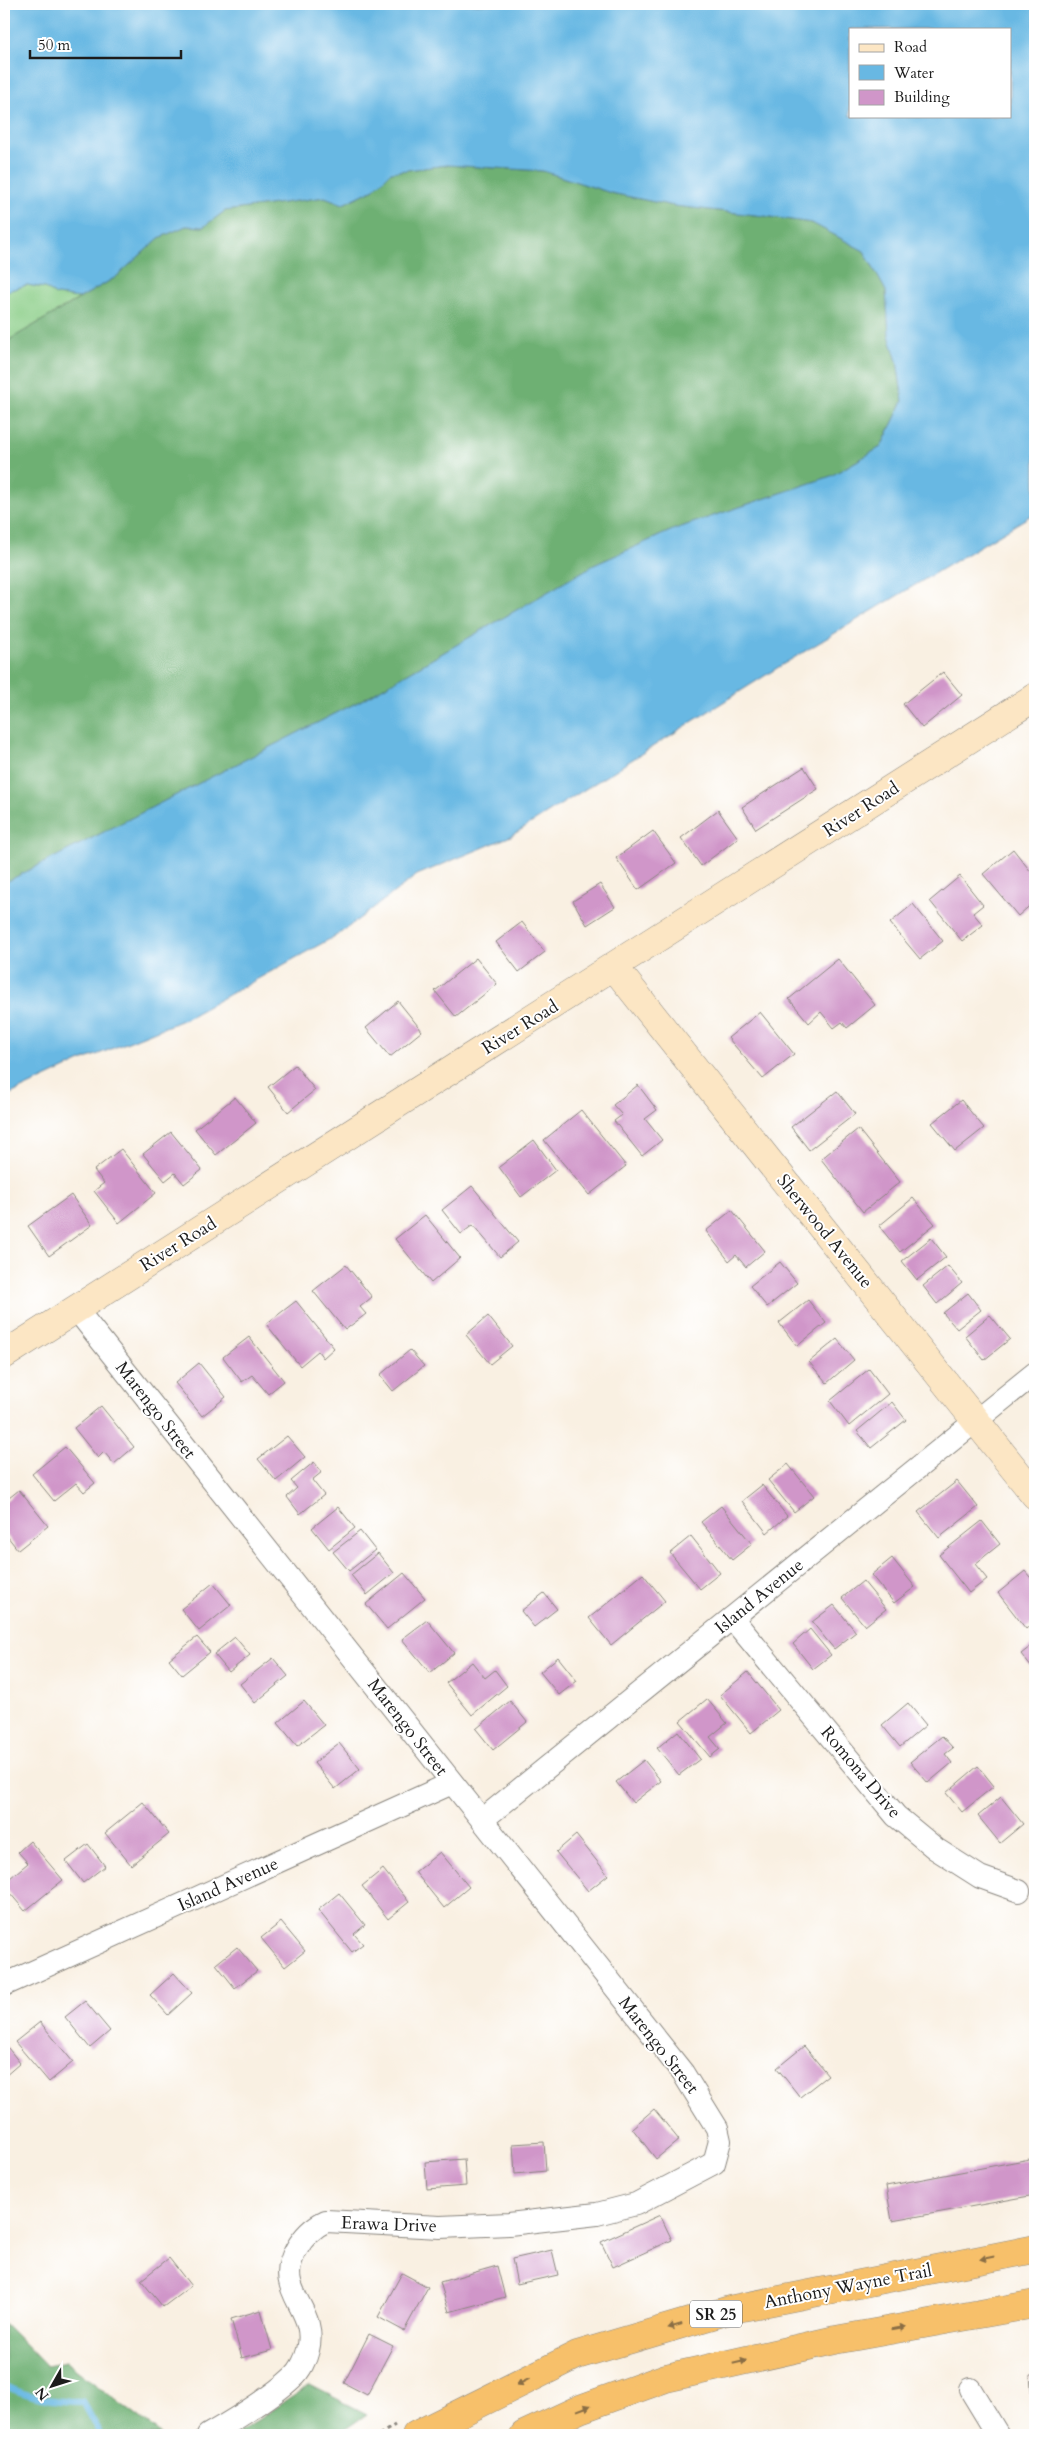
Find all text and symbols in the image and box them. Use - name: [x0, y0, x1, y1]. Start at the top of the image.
- scale bar: [30, 28, 181, 60]
- legend: [849, 28, 1012, 118]
- text: 50 m: [38, 35, 70, 55]
- text: Road: [894, 37, 927, 57]
- text: Water: [893, 63, 935, 83]
- text: Building: [894, 87, 950, 107]
- street label: River Road: [818, 775, 904, 843]
- street label: River Road: [477, 994, 564, 1061]
- street label: Sherwood Avenue: [771, 1169, 878, 1294]
- street label: River Road: [135, 1211, 222, 1278]
- street label: Marengo Street: [110, 1356, 202, 1465]
- street label: Island Avenue: [710, 1553, 809, 1640]
- street label: Marengo Street: [362, 1673, 454, 1782]
- street label: Romona Drive: [815, 1721, 907, 1824]
- street label: Island Avenue: [174, 1851, 282, 1918]
- street label: Marengo Street: [613, 1991, 705, 2100]
- street label: Erawa Drive: [341, 2210, 437, 2239]
- one-way arrow: [979, 2255, 995, 2263]
- street label: Anthony Wayne Trail: [762, 2258, 935, 2315]
- road number: SR 25: [690, 2300, 742, 2328]
- one-way arrow: [667, 2323, 682, 2331]
- one-way arrow: [891, 2324, 907, 2332]
- one-way arrow: [732, 2357, 748, 2365]
- north arrow: [28, 2362, 78, 2412]
- one-way arrow: [516, 2378, 530, 2386]
- text: N: [31, 2383, 53, 2405]
- one-way arrow: [577, 2403, 591, 2411]

